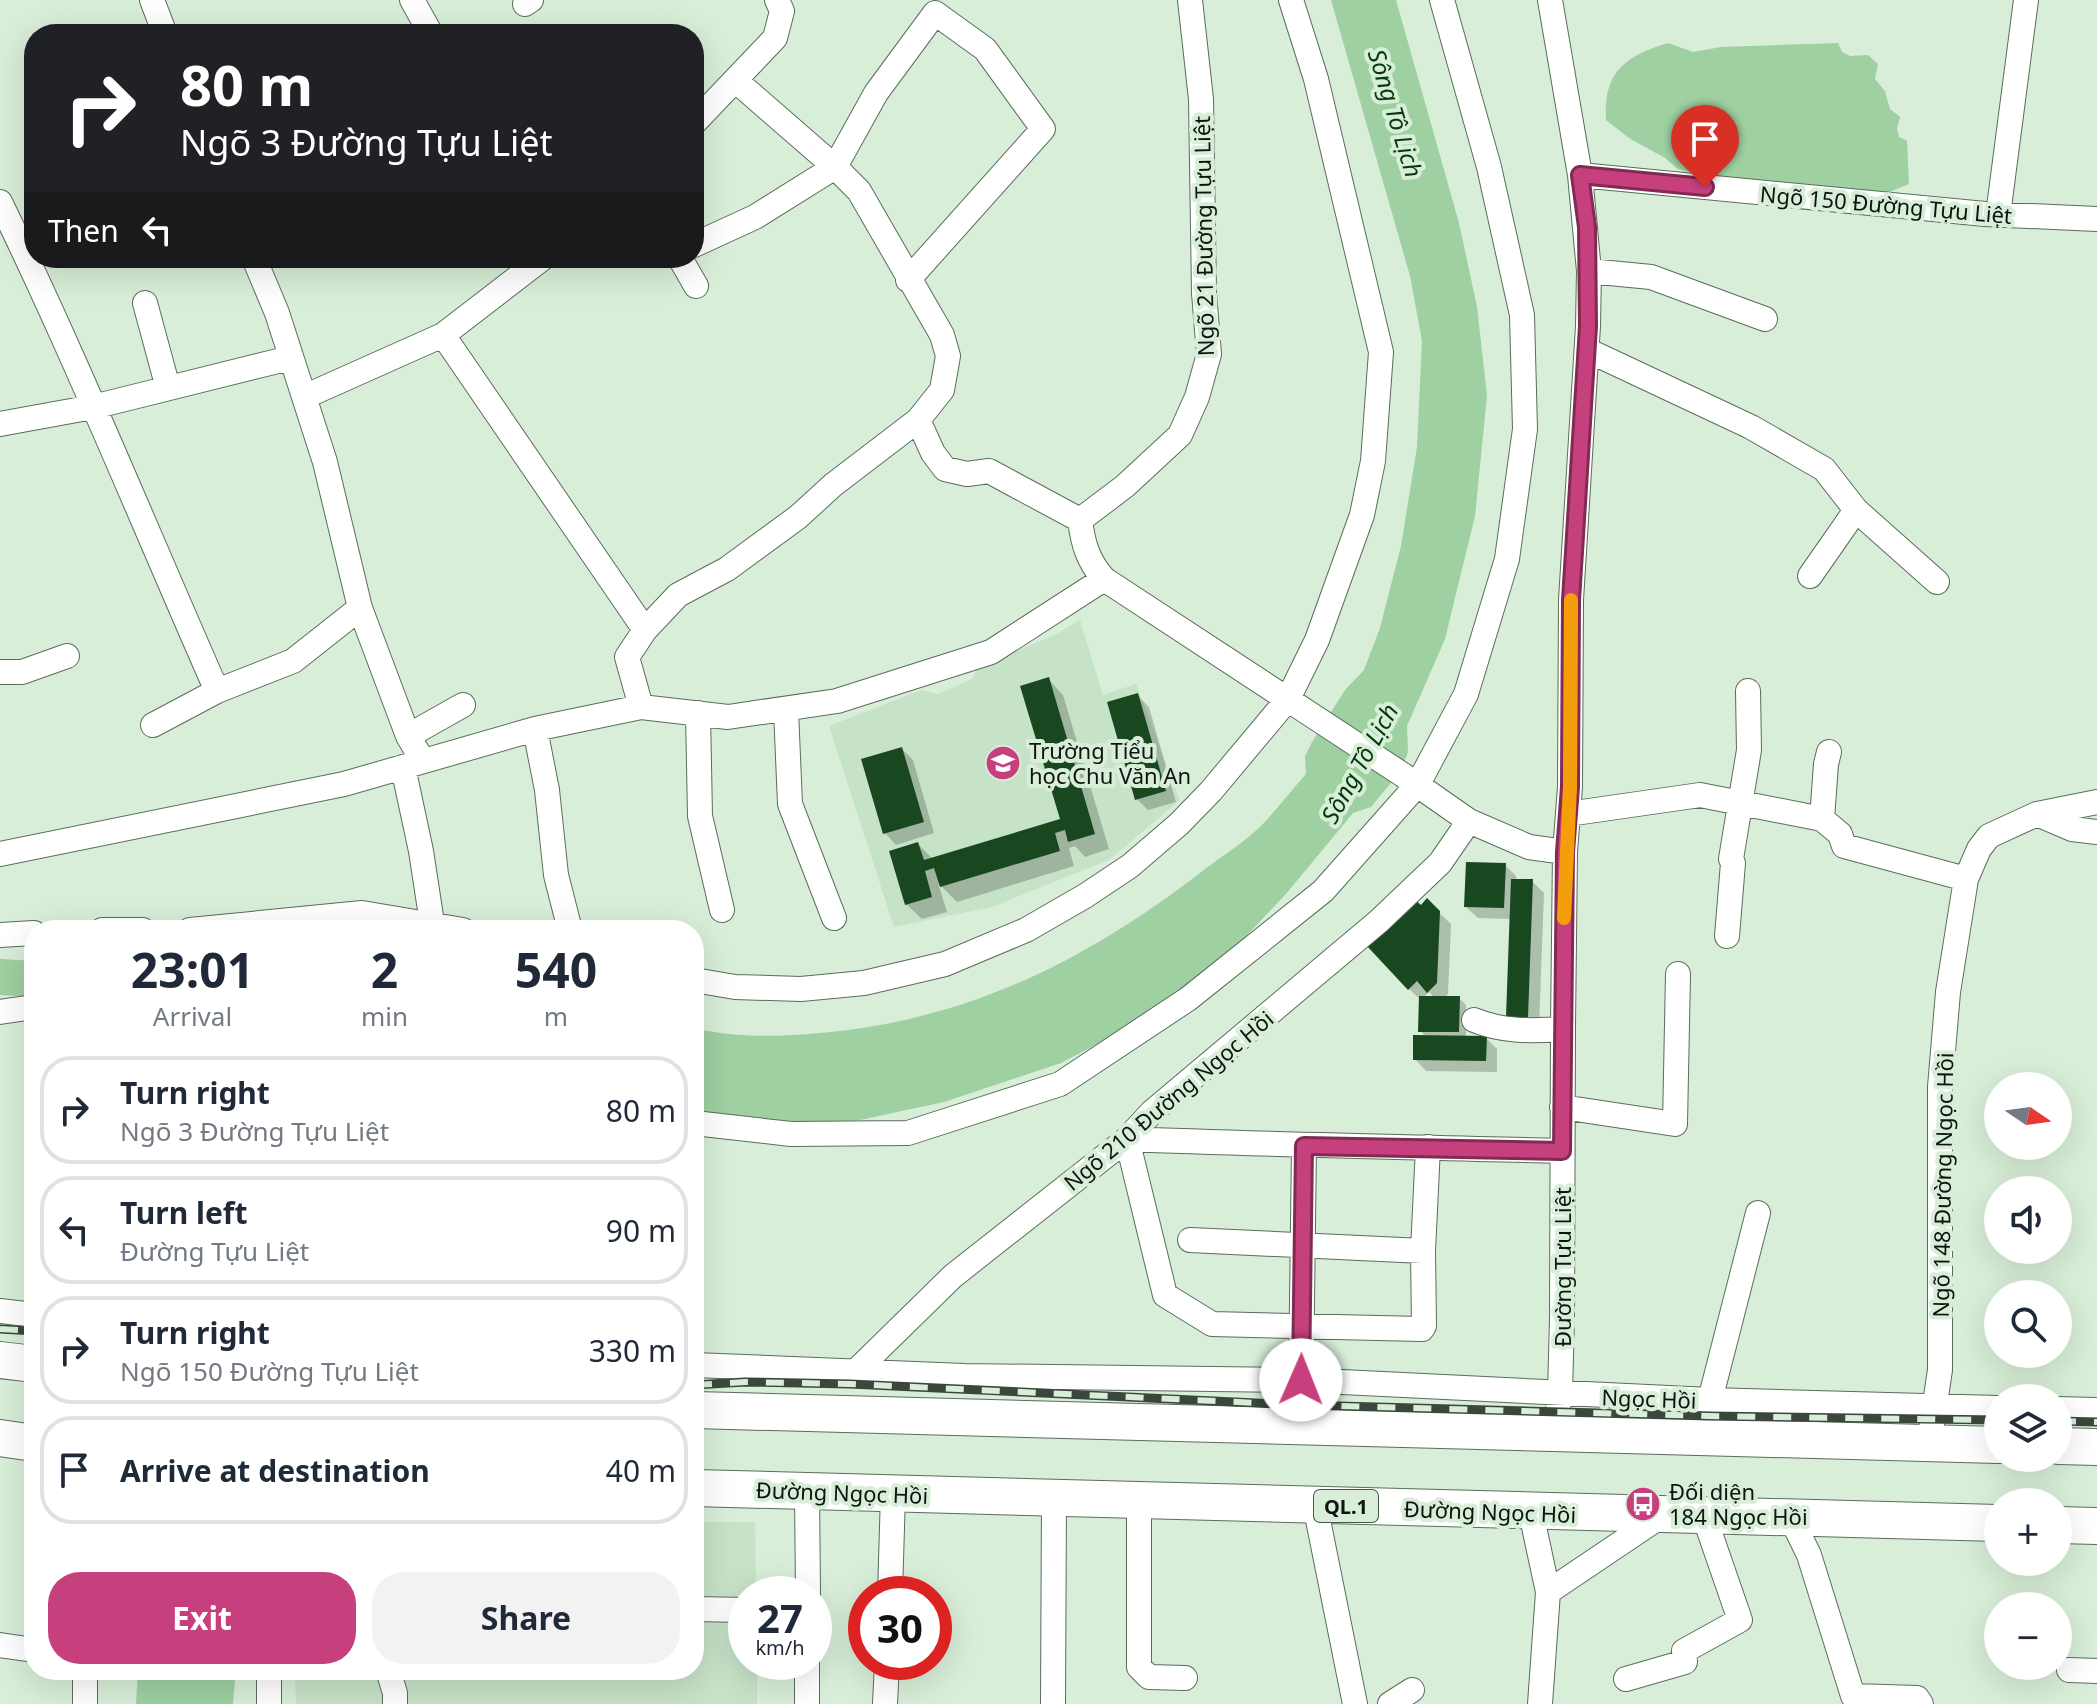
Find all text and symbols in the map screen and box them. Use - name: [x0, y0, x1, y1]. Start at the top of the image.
- water label: Sông Tô Lịch: [1361, 45, 1431, 181]
- text: 80 m: [180, 46, 313, 122]
- icon: right: [48, 56, 152, 160]
- pin: [1671, 105, 1739, 187]
- street label: Ngõ 21 Đường Tựu Liệt: [1186, 116, 1220, 356]
- icon: arrive: [1683, 117, 1727, 161]
- text: Ngõ 3 Đường Tựu Liệt: [180, 118, 553, 167]
- street label: Ngõ 150 Đường Tựu Liệt: [1759, 178, 2013, 230]
- icon: left: [135, 208, 179, 252]
- text: Then: [48, 210, 119, 251]
- water label: Sông Tô Lịch: [1313, 697, 1405, 829]
- place label: Trường Tiểu học Chu Văn An: [1029, 735, 1191, 790]
- school or university icon: Trường Tiểu học Chu Văn An: [984, 744, 1022, 782]
- text: 23:01: [131, 937, 254, 1002]
- text: 2: [371, 937, 398, 1002]
- text: 540: [515, 937, 597, 1002]
- text: Arrival: [153, 998, 232, 1034]
- text: min: [361, 998, 408, 1034]
- text: m: [544, 998, 568, 1034]
- street label: Ngõ 210 Đường Ngọc Hồi: [1057, 1003, 1279, 1197]
- street label: Ngõ 148 Đường Ngọc Hồi: [1925, 1052, 1959, 1318]
- text: Turn right: [120, 1072, 270, 1113]
- north arrow: [1984, 1072, 2072, 1160]
- map controls: [1984, 1072, 2072, 1680]
- icon: right: [52, 1088, 96, 1132]
- text: 80 m: [606, 1090, 676, 1131]
- text: Ngõ 3 Đường Tựu Liệt: [120, 1113, 389, 1149]
- button: sound: [1984, 1176, 2072, 1264]
- street label: Đường Tựu Liệt: [1547, 1187, 1577, 1347]
- text: Turn left: [120, 1192, 248, 1233]
- icon: left: [52, 1208, 96, 1252]
- text: 90 m: [606, 1210, 676, 1251]
- text: Đường Tựu Liệt: [120, 1233, 309, 1269]
- button: search: [1984, 1280, 2072, 1368]
- text: Turn right: [120, 1312, 270, 1353]
- icon: right: [52, 1328, 96, 1372]
- text: 330 m: [589, 1330, 676, 1371]
- position arrow: [1259, 1338, 1343, 1422]
- text: Ngõ 150 Đường Tựu Liệt: [120, 1353, 419, 1389]
- street label: Ngọc Hồi: [1601, 1381, 1697, 1415]
- button: layers: [1984, 1384, 2072, 1472]
- icon: arrive: [52, 1448, 96, 1492]
- text: Arrive at destination: [120, 1450, 430, 1491]
- text: 40 m: [606, 1450, 676, 1491]
- street label: Đường Ngọc Hồi: [755, 1474, 929, 1510]
- place label: Đối diện 184 Ngọc Hồi: [1669, 1476, 1808, 1531]
- bus stop icon: Đối diện 184 Ngọc Hồi: [1624, 1485, 1662, 1523]
- button: +: [1984, 1488, 2072, 1576]
- road number: QL.1: [1314, 1490, 1378, 1522]
- street label: Đường Ngọc Hồi: [1403, 1493, 1577, 1529]
- button: Exit: [48, 1572, 356, 1664]
- button: Share: [372, 1572, 680, 1664]
- speed limit sign: 30: [848, 1576, 952, 1680]
- text: 27: [757, 1590, 803, 1645]
- button: −: [1984, 1592, 2072, 1680]
- text: km/h: [755, 1634, 805, 1661]

